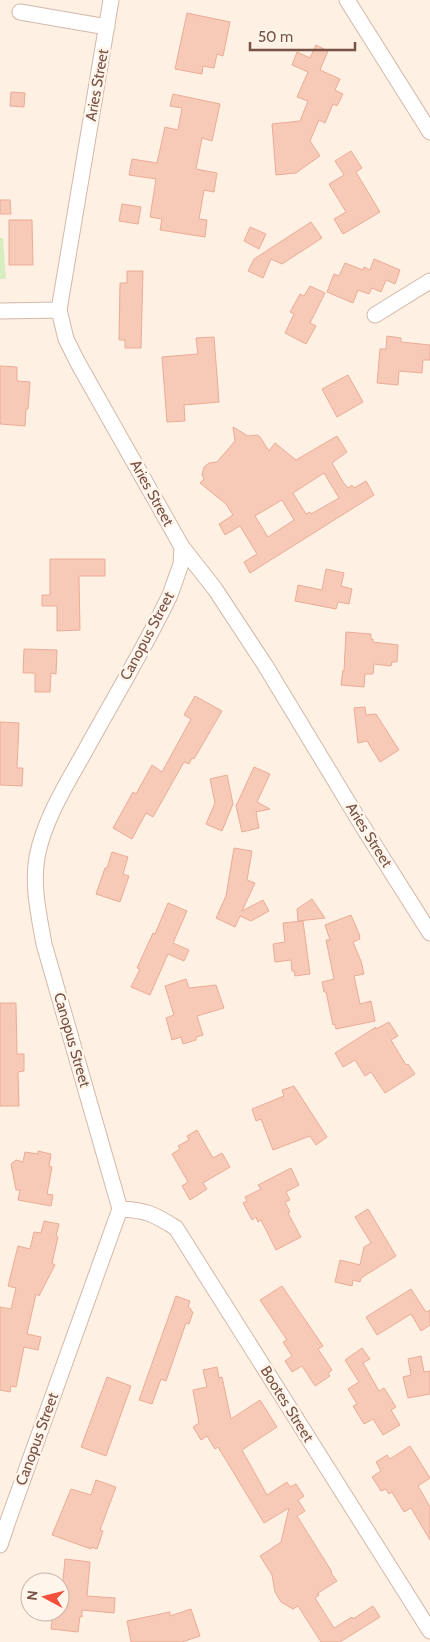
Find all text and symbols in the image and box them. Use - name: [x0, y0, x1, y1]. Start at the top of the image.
- scale bar: [250, 20, 355, 52]
- text: 50 m: [258, 28, 293, 46]
- street label: Aries Street: [82, 47, 112, 123]
- street label: Aries Street: [126, 457, 178, 529]
- street label: Canopus Street: [116, 589, 178, 683]
- street label: Aries Street: [342, 799, 396, 871]
- street label: Canopus Street: [50, 991, 94, 1089]
- street label: Bootes Street: [257, 1363, 317, 1445]
- street label: Canopus Street: [12, 1390, 62, 1488]
- north arrow: [20, 1572, 70, 1622]
- text: N: [23, 1589, 42, 1601]

